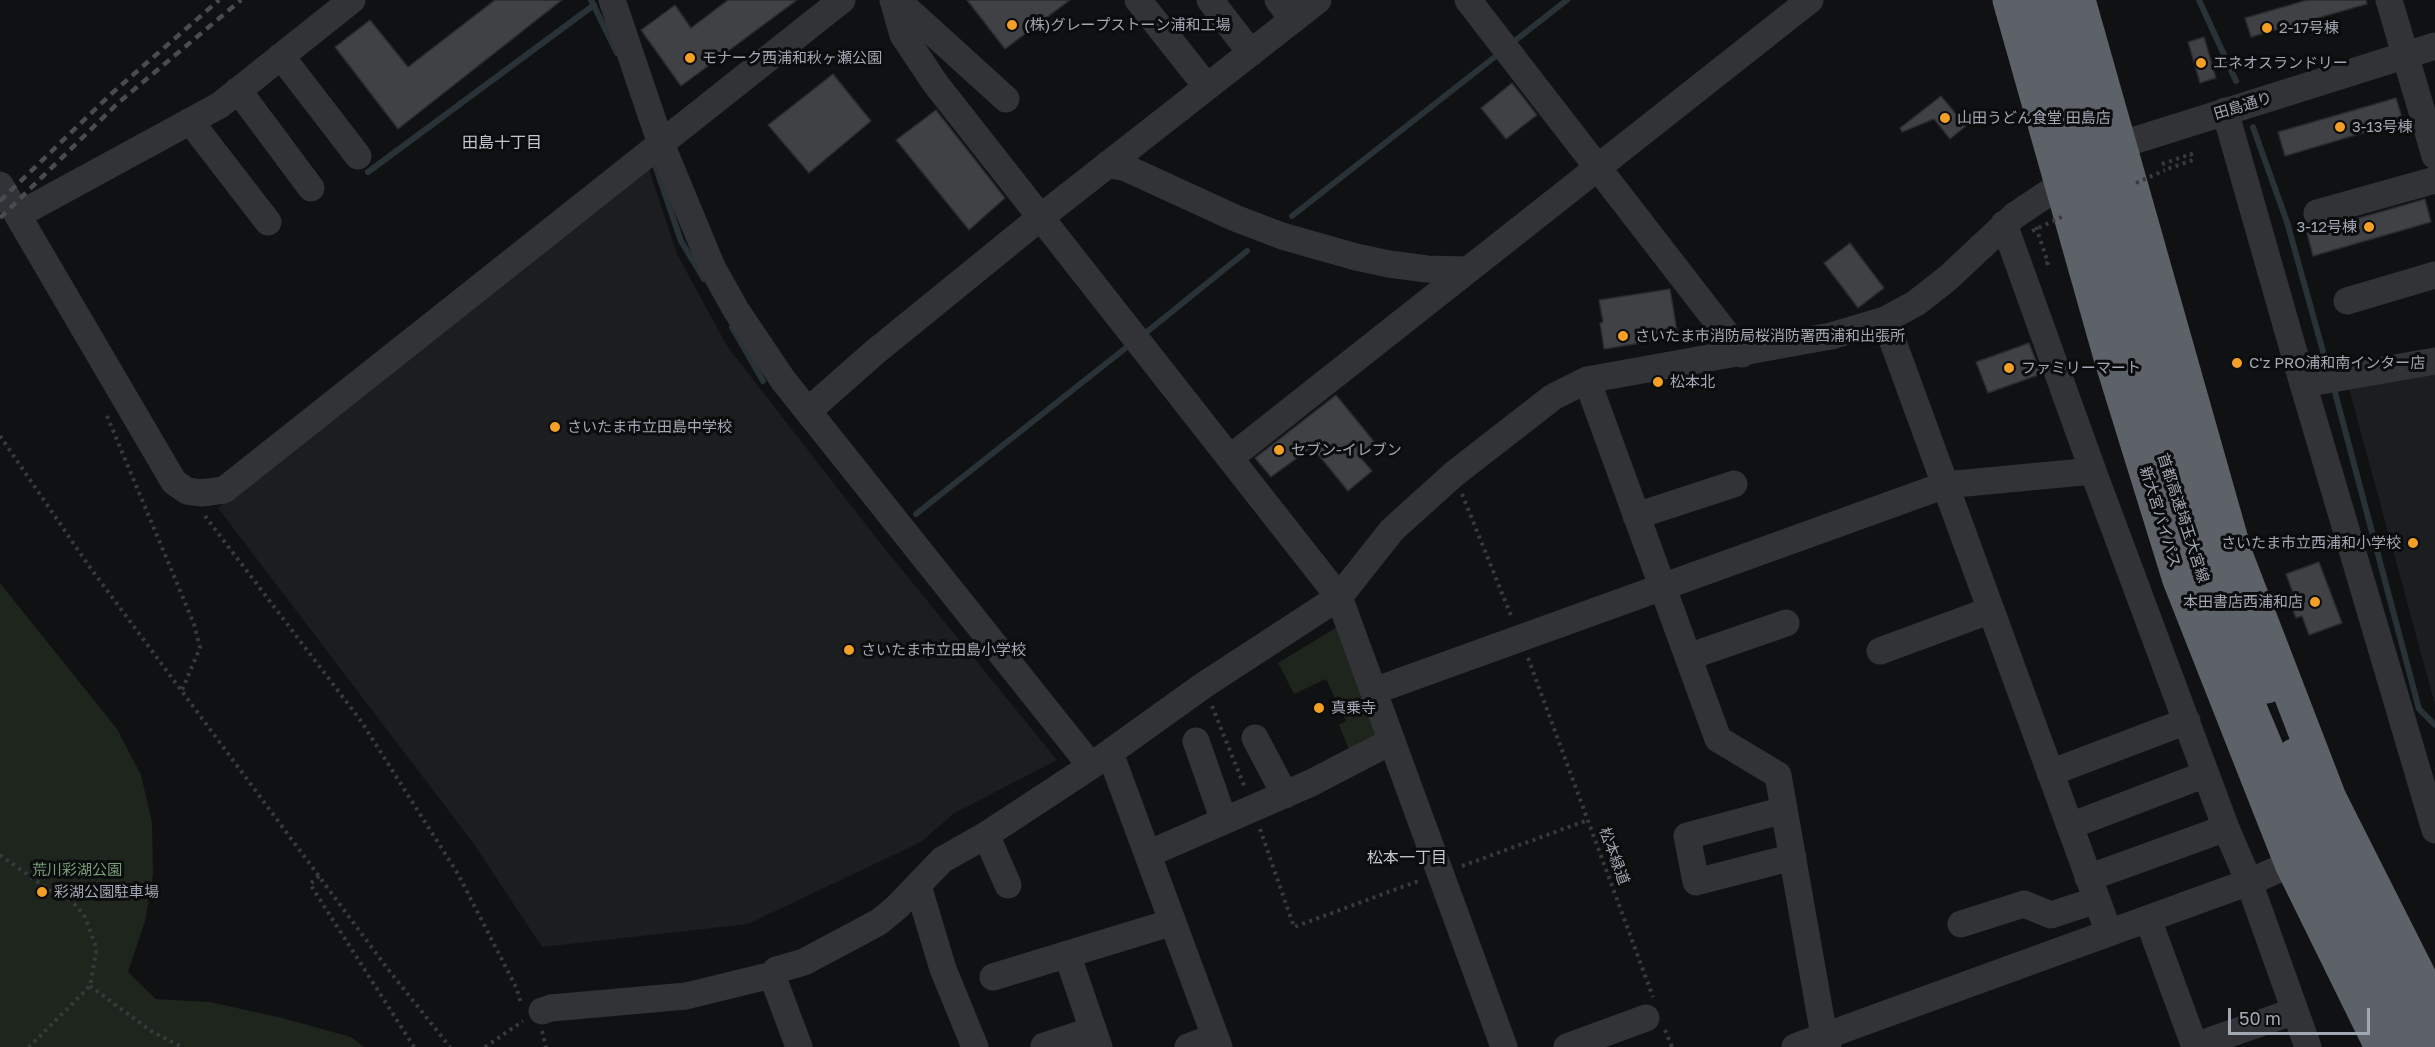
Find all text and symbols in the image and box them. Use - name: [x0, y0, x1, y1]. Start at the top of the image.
- place label: (株)グレープストーン浦和工場: [1024, 16, 1230, 34]
- marker: (株)グレープストーン浦和工場: [1005, 18, 1019, 32]
- place label: 2-17号棟: [2279, 19, 2339, 37]
- marker: 2-17号棟: [2260, 21, 2274, 35]
- place label: モナーク西浦和秋ヶ瀬公園: [702, 49, 882, 67]
- marker: モナーク西浦和秋ヶ瀬公園: [683, 51, 697, 65]
- place label: エネオスランドリー: [2213, 54, 2348, 72]
- marker: エネオスランドリー: [2194, 56, 2208, 70]
- street label: 田島通り: [2212, 89, 2274, 123]
- place label: 山田うどん食堂 田島店: [1957, 109, 2111, 127]
- marker: 山田うどん食堂 田島店: [1938, 111, 1952, 125]
- place label: 3-13号棟: [2352, 118, 2413, 136]
- marker: 3-13号棟: [2333, 120, 2347, 134]
- district label: 田島十丁目: [462, 133, 542, 153]
- place label: 3-12号棟: [2297, 218, 2357, 236]
- marker: 3-12号棟: [2362, 220, 2376, 234]
- place label: さいたま市消防局桜消防署西浦和出張所: [1635, 327, 1905, 345]
- marker: さいたま市消防局桜消防署西浦和出張所: [1616, 329, 1630, 343]
- place label: C'z PRO浦和南インター店: [2249, 354, 2425, 372]
- marker: C'z PRO浦和南インター店: [2230, 356, 2244, 370]
- place label: ファミリーマート: [2021, 359, 2141, 377]
- marker: ファミリーマート: [2002, 361, 2016, 375]
- place label: 松本北: [1670, 373, 1715, 391]
- marker: 松本北: [1651, 375, 1665, 389]
- place label: さいたま市立田島中学校: [567, 418, 732, 436]
- marker: さいたま市立田島中学校: [548, 420, 562, 434]
- place label: セブン-イレブン: [1291, 441, 1402, 459]
- marker: セブン-イレブン: [1272, 443, 1286, 457]
- street label: 首都高速埼玉大宮線: [2154, 451, 2212, 585]
- street label: 新大宮バイパス: [2136, 464, 2184, 570]
- place label: さいたま市立西浦和小学校: [2221, 534, 2401, 552]
- marker: さいたま市立西浦和小学校: [2406, 536, 2420, 550]
- place label: 本田書店西浦和店: [2183, 593, 2303, 611]
- marker: 本田書店西浦和店: [2308, 595, 2322, 609]
- place label: さいたま市立田島小学校: [861, 641, 1026, 659]
- marker: さいたま市立田島小学校: [842, 643, 856, 657]
- place label: 真乗寺: [1331, 699, 1376, 717]
- marker: 真乗寺: [1312, 701, 1326, 715]
- street label: 松本緑道: [1595, 825, 1633, 887]
- district label: 松本一丁目: [1367, 848, 1447, 868]
- park label: 荒川彩湖公園: [32, 861, 122, 879]
- place label: 彩湖公園駐車場: [54, 883, 159, 901]
- marker: 彩湖公園駐車場: [35, 885, 49, 899]
- scale bar: [2231, 996, 2374, 1034]
- text: 50 m: [2239, 1007, 2281, 1029]

